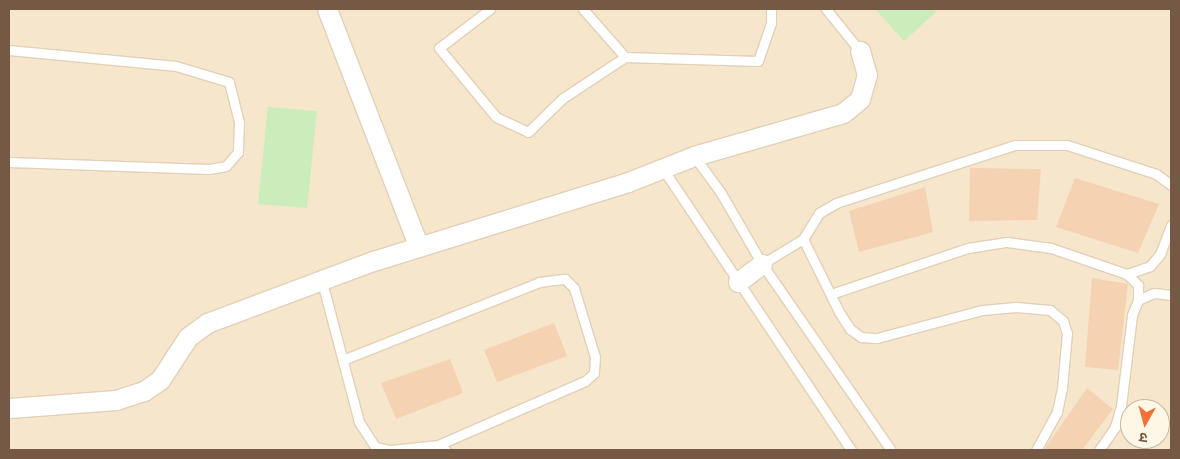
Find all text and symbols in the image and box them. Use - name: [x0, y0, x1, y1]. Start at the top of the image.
- north arrow: [1120, 399, 1170, 449]
- text: उ: [1138, 428, 1148, 447]

